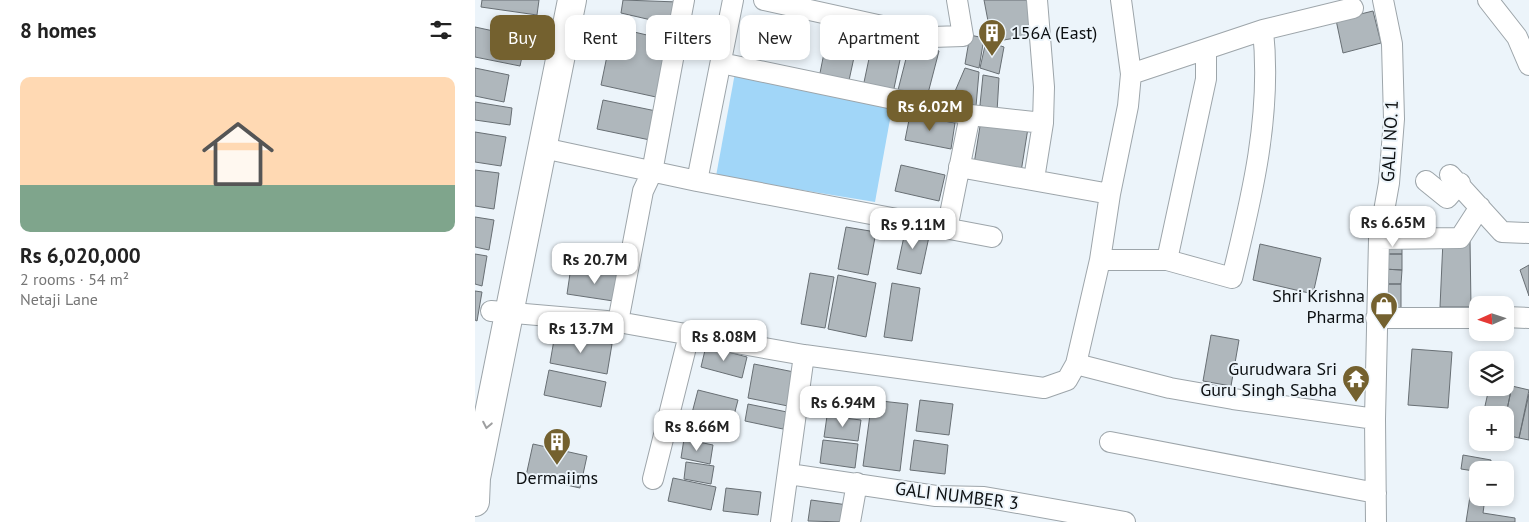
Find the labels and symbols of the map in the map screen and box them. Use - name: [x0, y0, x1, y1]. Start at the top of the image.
- building icon: 156A (East): [977, 18, 1007, 57]
- place label: 156A (East): [1011, 21, 1097, 44]
- pin: Rs 6.02M: [878, 90, 982, 132]
- street label: GALI NO. 1: [1376, 99, 1403, 182]
- pin: Rs 6.65M: [1341, 206, 1445, 248]
- pin: Rs 9.11M: [861, 208, 965, 250]
- pin: Rs 20.7M: [543, 242, 647, 285]
- place label: Shri Krishna Pharma: [1272, 284, 1365, 328]
- shop icon: Shri Krishna Pharma: [1369, 291, 1399, 330]
- north arrow: [1469, 296, 1514, 341]
- pin: Rs 13.7M: [529, 312, 633, 354]
- pin: Rs 8.08M: [672, 320, 776, 362]
- place label: Gurudwara Sri Guru Singh Sabha: [1200, 357, 1337, 401]
- temple icon: Gurudwara Sri Guru Singh Sabha: [1341, 364, 1371, 403]
- pin: Rs 6.94M: [791, 386, 895, 428]
- pin: Rs 8.66M: [645, 410, 749, 452]
- one-way arrow: [482, 421, 492, 430]
- building icon: Dermaiims: [542, 427, 572, 466]
- place label: Dermaiims: [516, 466, 598, 489]
- street label: GALI NUMBER 3: [894, 477, 1020, 515]

